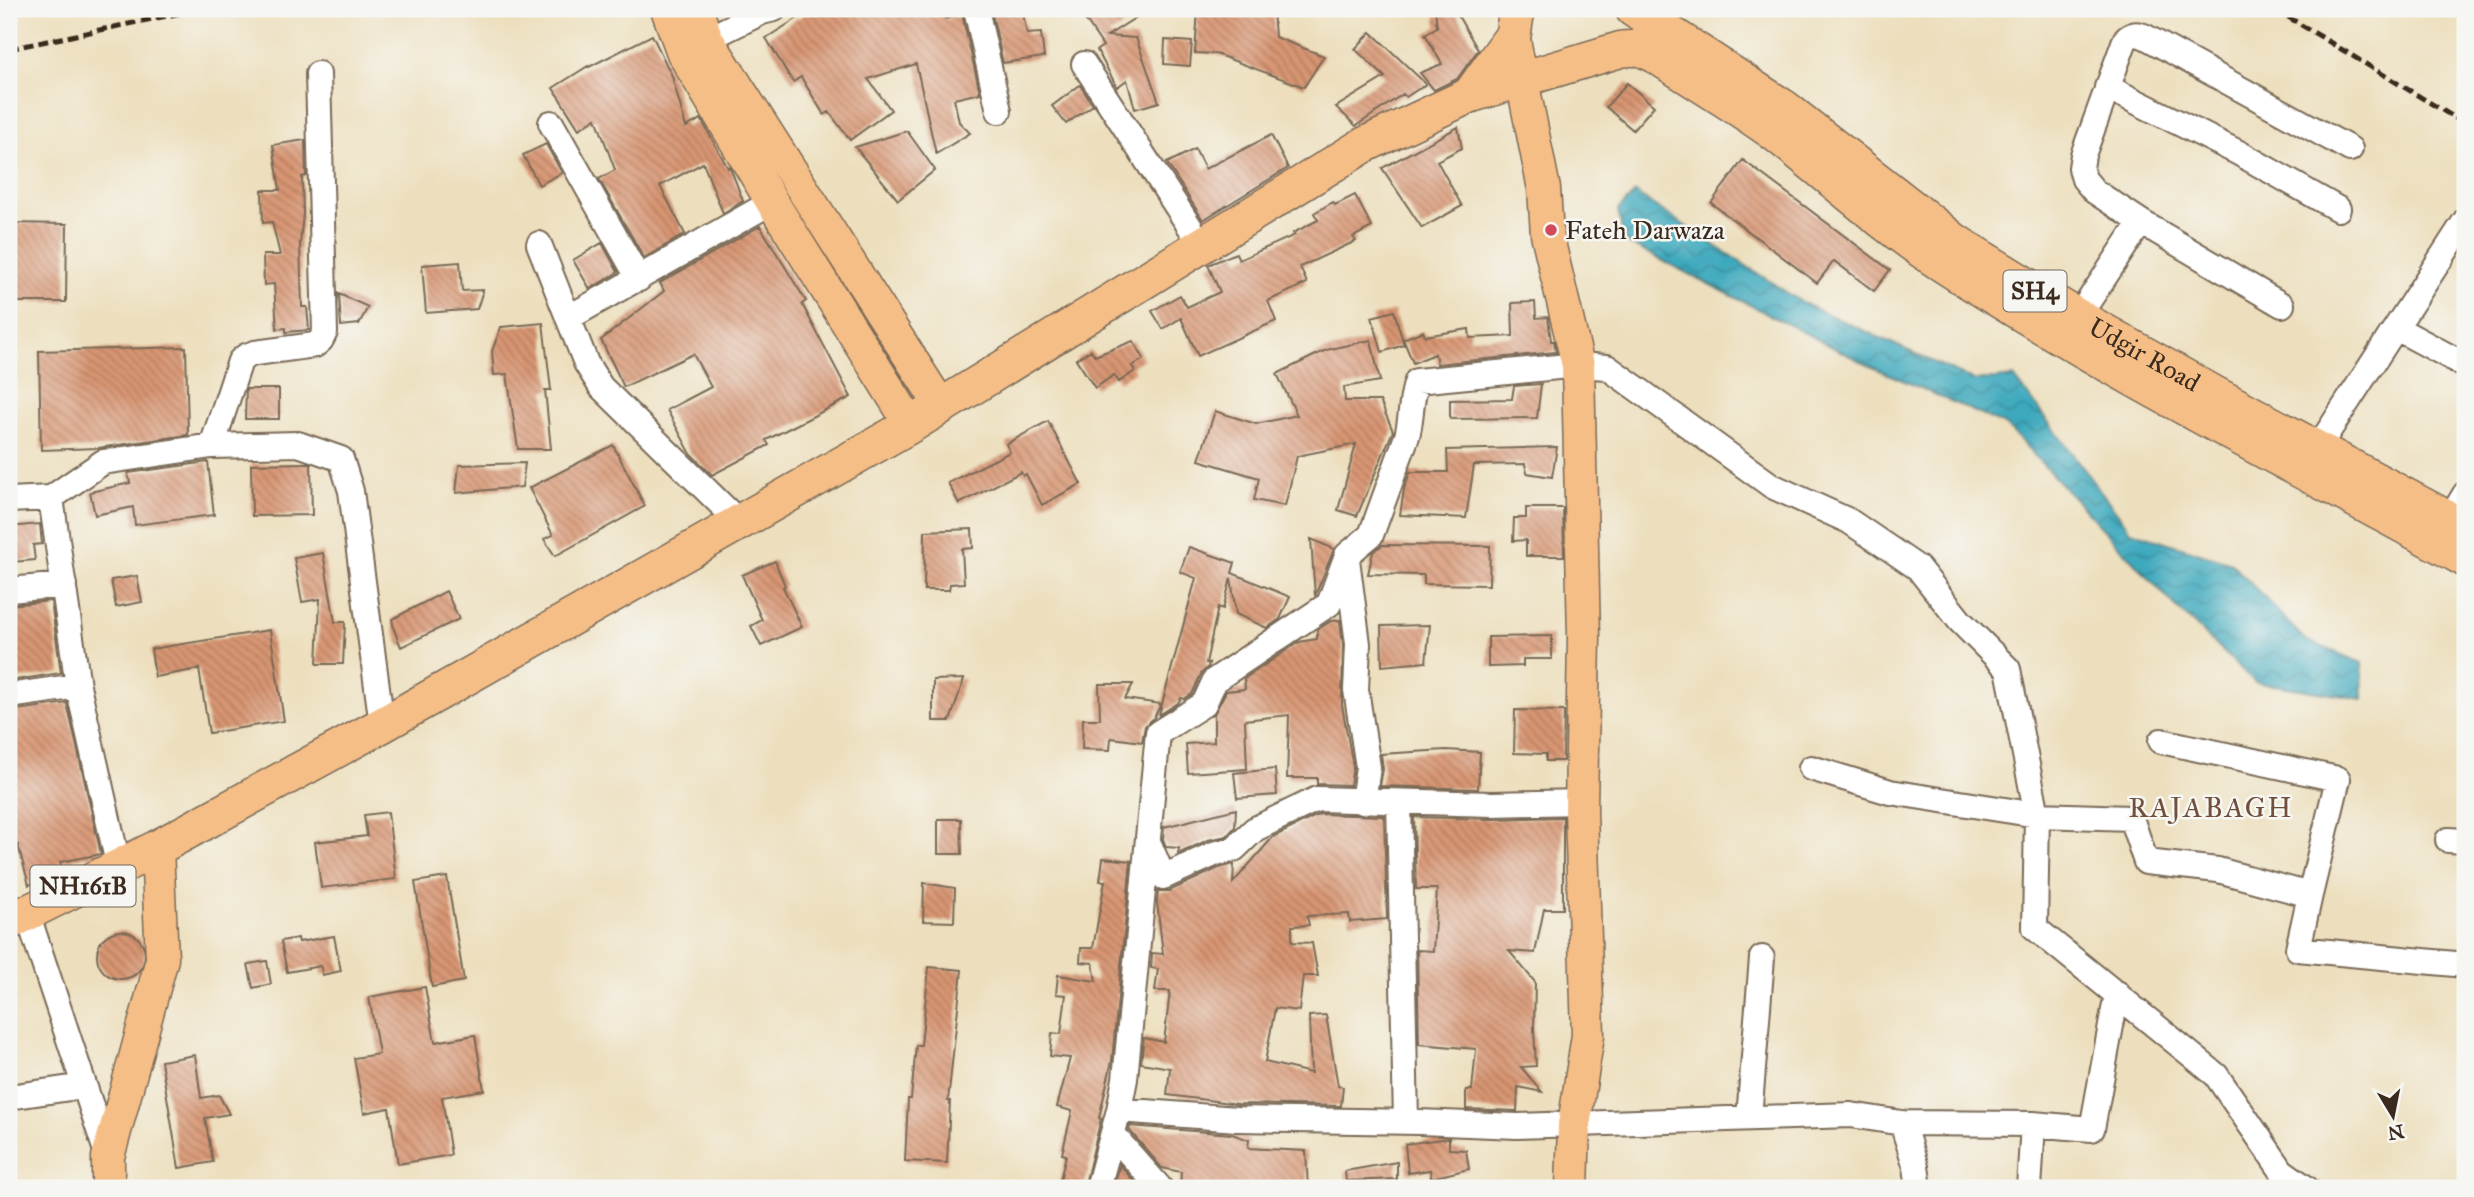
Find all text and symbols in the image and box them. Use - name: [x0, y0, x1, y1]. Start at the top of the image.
- place label: Fateh Darwaza: [1565, 214, 1725, 246]
- marker: Fateh Darwaza: [1543, 222, 1559, 238]
- road number: SH4: [2004, 270, 2066, 312]
- street label: Udgir Road: [2083, 310, 2206, 398]
- district label: RAJABAGH: [2128, 790, 2294, 825]
- road number: NH161B: [31, 866, 136, 906]
- north arrow: [2358, 1082, 2428, 1152]
- text: N: [2386, 1120, 2406, 1145]

